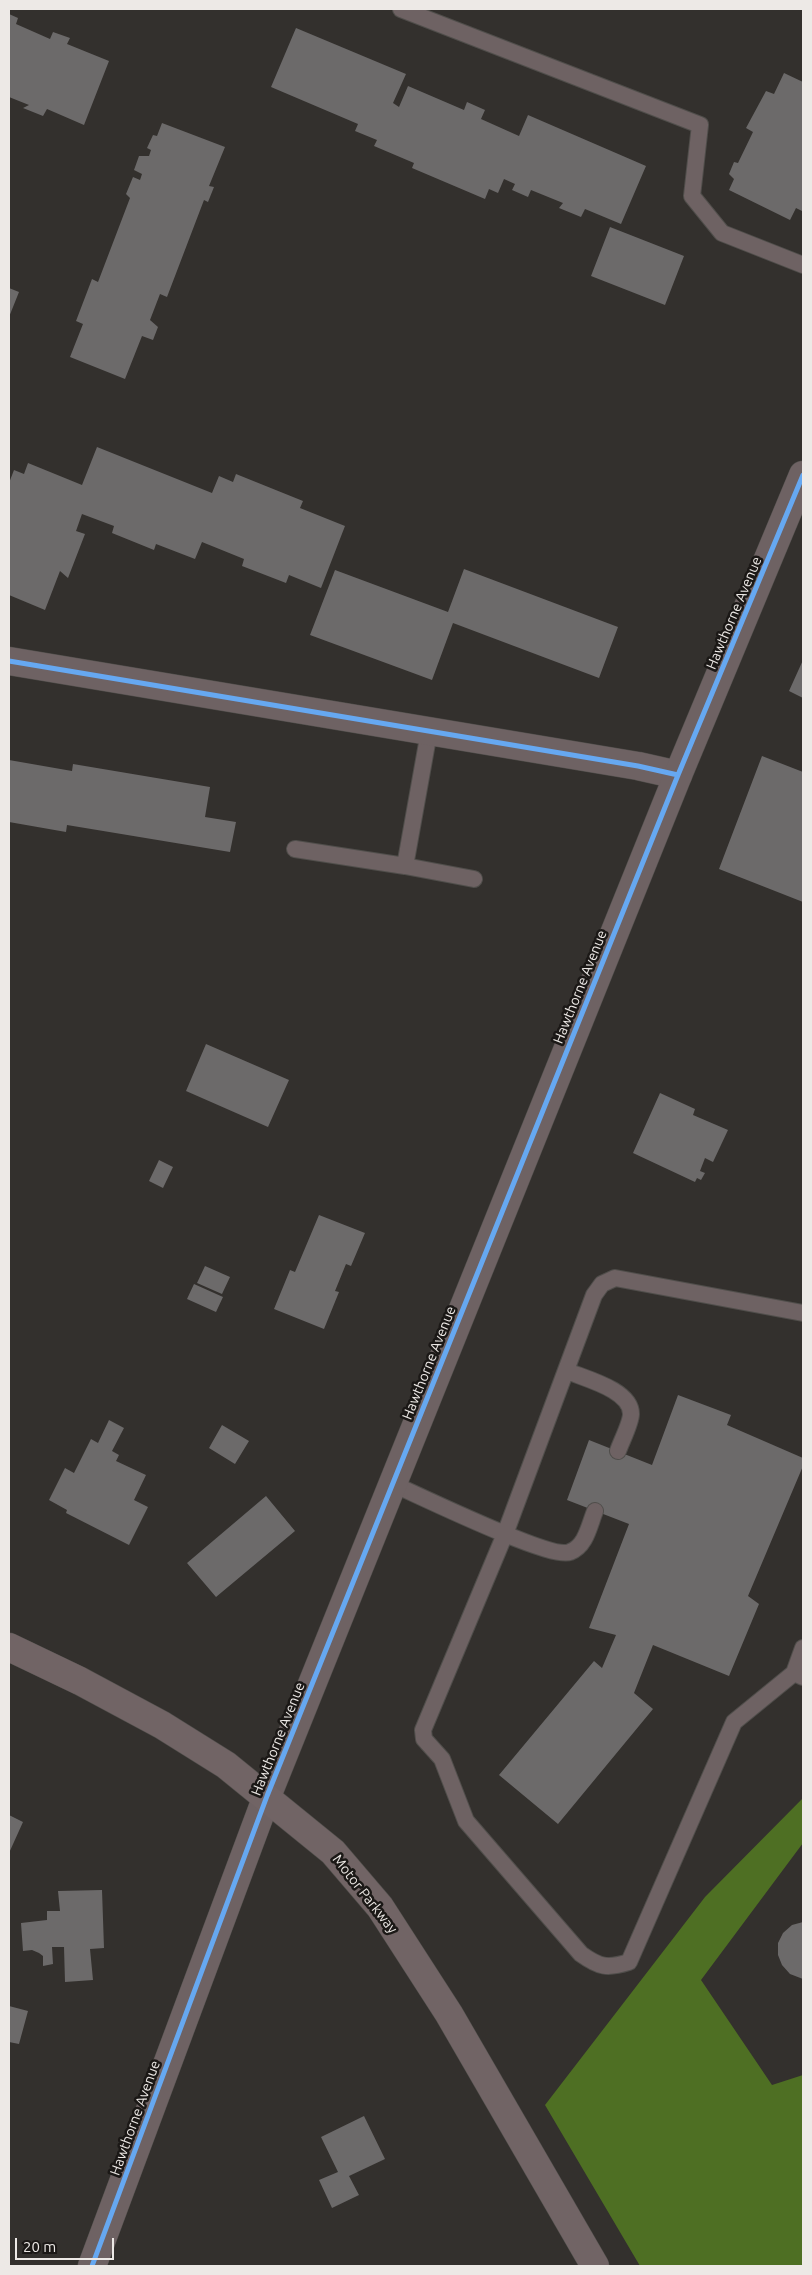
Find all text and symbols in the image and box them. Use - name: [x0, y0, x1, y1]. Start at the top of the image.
- street label: Hawthorne Avenue: [703, 554, 765, 672]
- street label: Hawthorne Avenue: [550, 928, 610, 1046]
- street label: Hawthorne Avenue: [399, 1304, 459, 1422]
- street label: Hawthorne Avenue: [248, 1680, 308, 1798]
- street label: Motor Parkway: [329, 1851, 401, 1937]
- street label: Hawthorne Avenue: [106, 2058, 164, 2178]
- scale bar: [18, 2228, 116, 2260]
- text: 20 m: [23, 2238, 56, 2255]

